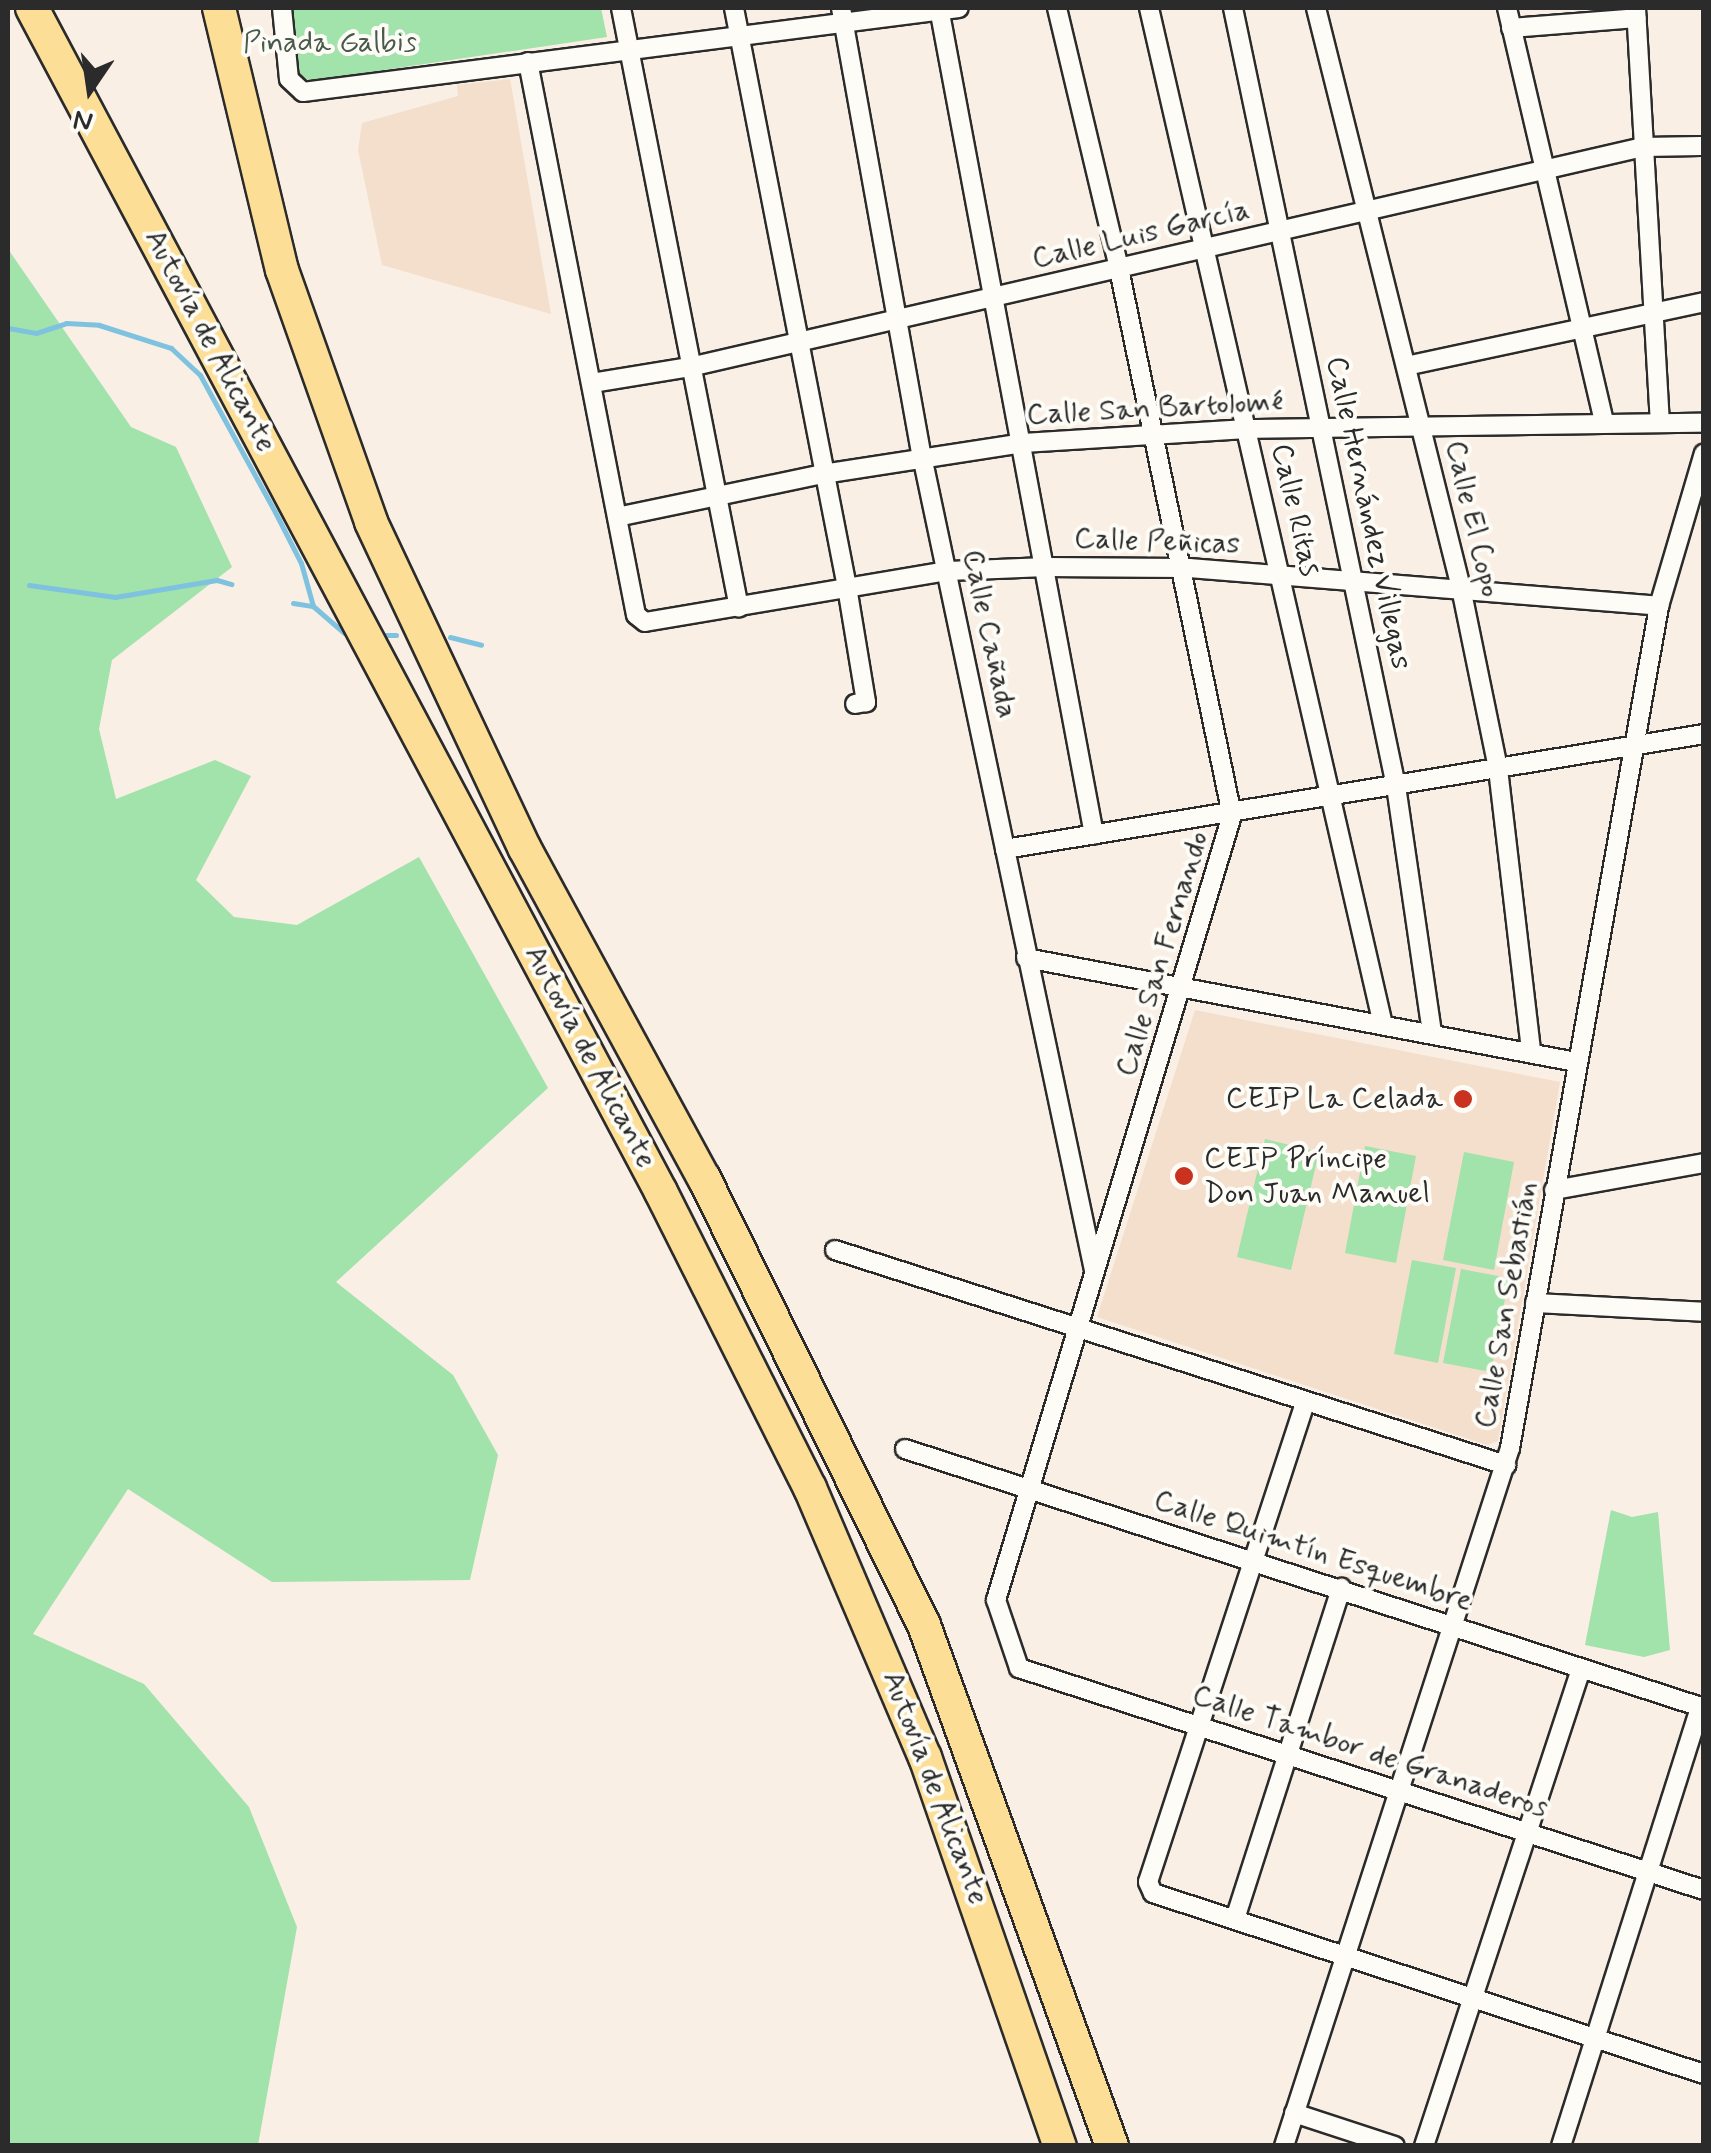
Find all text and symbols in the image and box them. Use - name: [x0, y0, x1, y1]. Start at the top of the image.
- park label: Pinada Galbis: [243, 25, 417, 61]
- north arrow: [40, 40, 140, 140]
- text: N: [70, 100, 96, 140]
- street label: Calle Luis García: [1032, 193, 1250, 277]
- street label: Autovía de Alicante: [136, 223, 284, 459]
- street label: Calle Hernández Villegas: [1317, 352, 1419, 674]
- street label: Calle San Bartolomé: [1023, 384, 1287, 434]
- street label: Calle El Copo: [1436, 434, 1508, 604]
- street label: Calle Ritas: [1262, 441, 1328, 579]
- street label: Calle Peñicas: [1074, 521, 1240, 563]
- street label: Calle Cañada: [954, 548, 1024, 720]
- street label: Calle San Fernando: [1109, 829, 1217, 1079]
- street label: Autovía de Alicante: [516, 939, 664, 1175]
- place label: CEIP La Celada: [1228, 1081, 1443, 1117]
- marker: CEIP La Celada: [1452, 1088, 1474, 1110]
- place label: CEIP Príncipe Don Juan Manuel: [1204, 1141, 1422, 1212]
- marker: CEIP Príncipe Don Juan Manuel: [1173, 1165, 1195, 1187]
- street label: Calle San Sebastián: [1468, 1179, 1546, 1431]
- street label: Calle Quimtín Esquembre: [1148, 1482, 1478, 1620]
- street label: Autovía de Alicante: [874, 1666, 996, 1910]
- street label: Calle Tambor de Granaderos: [1191, 1678, 1549, 1826]

